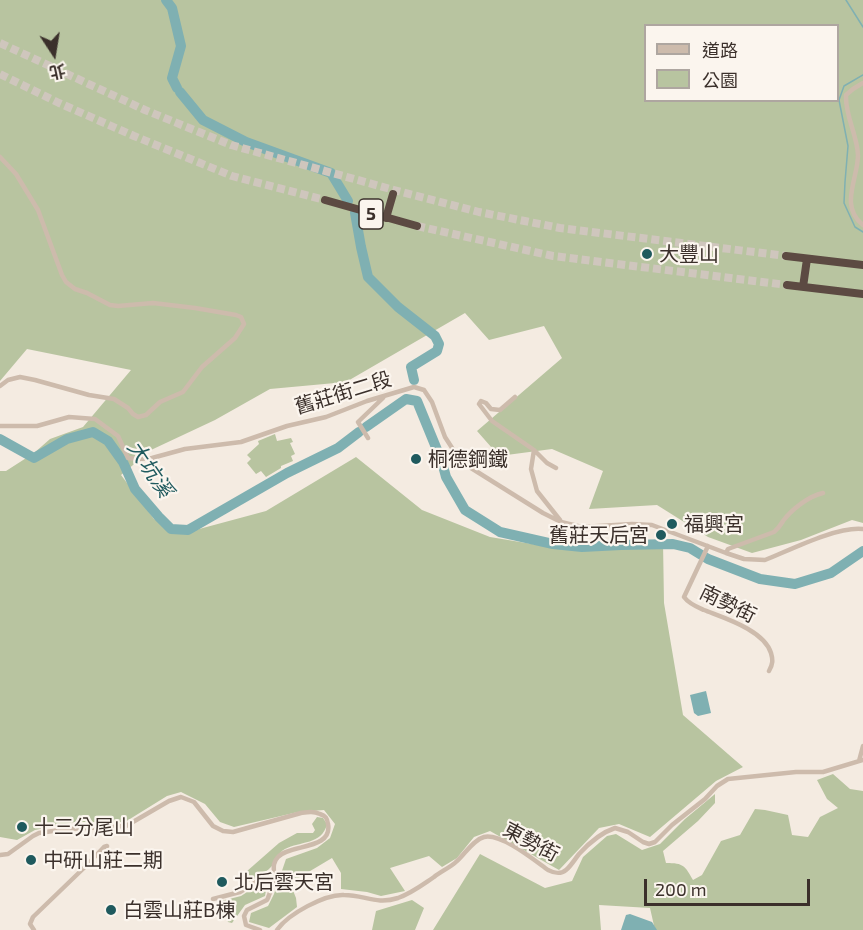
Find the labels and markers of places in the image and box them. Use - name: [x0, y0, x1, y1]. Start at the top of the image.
- place label: 大豐山: [659, 242, 719, 266]
- marker: 大豐山: [640, 247, 654, 261]
- place label: 桐德鋼鐵: [428, 447, 508, 471]
- marker: 桐德鋼鐵: [409, 452, 423, 466]
- place label: 福興宮: [684, 512, 744, 536]
- marker: 福興宮: [665, 517, 679, 531]
- place label: 舊莊天后宮: [549, 523, 649, 547]
- marker: 舊莊天后宮: [654, 528, 668, 542]
- place label: 十三分尾山: [34, 815, 134, 839]
- marker: 十三分尾山: [15, 820, 29, 834]
- place label: 中研山莊二期: [43, 848, 163, 872]
- marker: 中研山莊二期: [24, 853, 38, 867]
- place label: 北后雲天宮: [234, 870, 334, 894]
- marker: 北后雲天宮: [215, 875, 229, 889]
- place label: 白雲山莊B棟: [123, 898, 235, 922]
- marker: 白雲山莊B棟: [104, 903, 118, 917]

